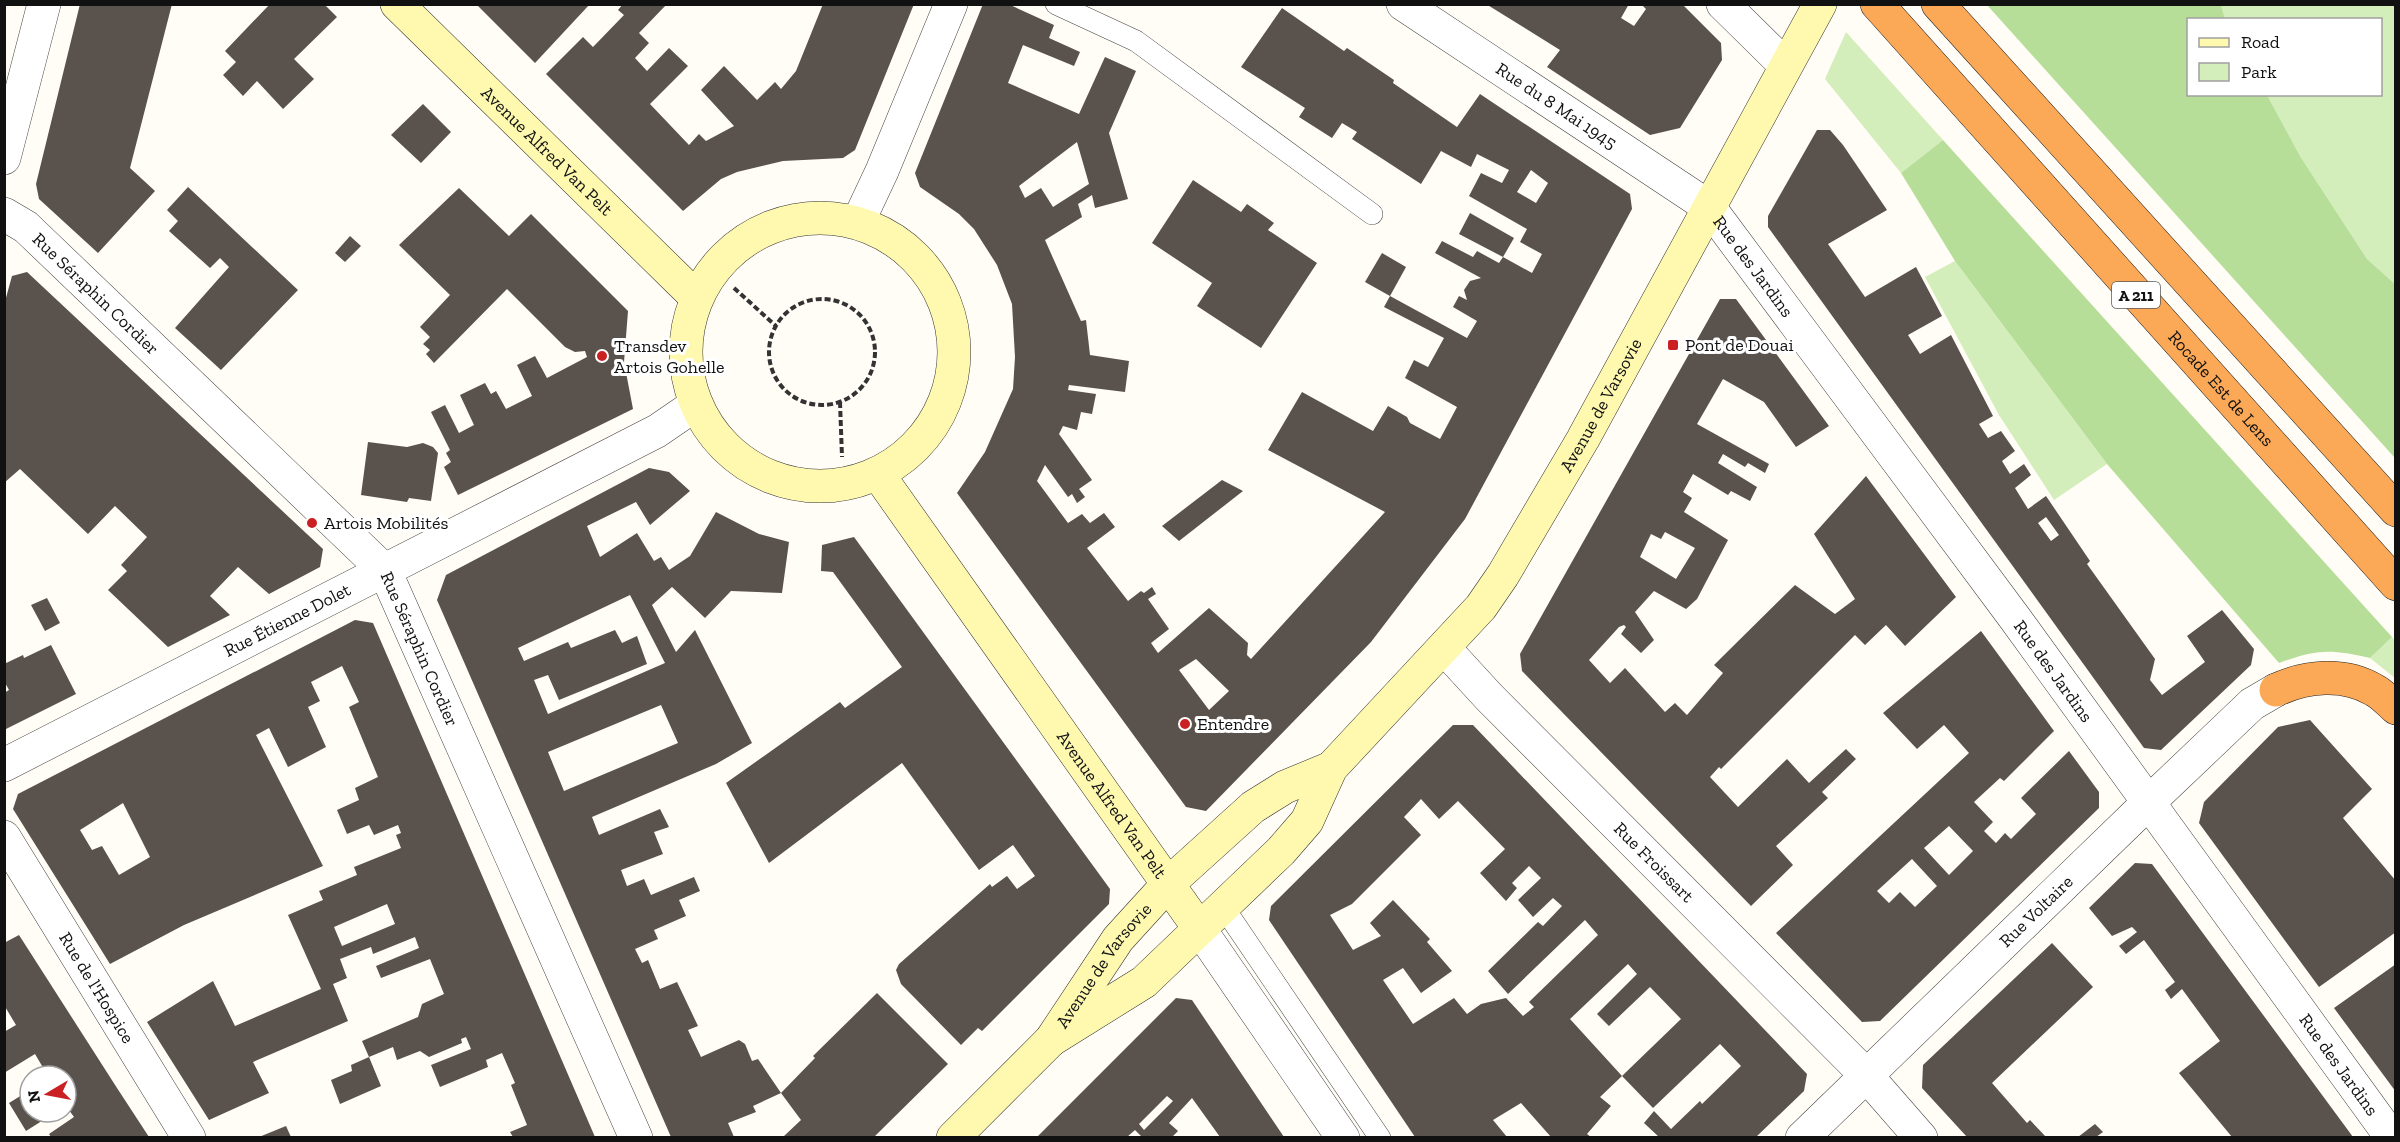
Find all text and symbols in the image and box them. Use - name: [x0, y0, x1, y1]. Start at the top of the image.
- legend: [2187, 18, 2382, 96]
- text: Road: [2241, 31, 2280, 53]
- street label: Rue du 8 Mai 1945: [1492, 58, 1621, 154]
- text: Park: [2241, 61, 2277, 83]
- street label: Avenue Alfred Van Pelt: [477, 82, 618, 221]
- street label: Rue des Jardins: [1708, 211, 1798, 322]
- street label: Rue Séraphin Cordier: [28, 228, 164, 359]
- road number: A 211: [2112, 282, 2160, 308]
- street label: Rocade Est de Lens: [2164, 326, 2279, 451]
- place label: Pont de Douai: [1685, 334, 1793, 356]
- place label: Transdev Artois Gohelle: [614, 335, 724, 378]
- street label: Avenue de Varsovie: [1555, 335, 1647, 476]
- marker: Pont de Douai: [1666, 338, 1680, 352]
- marker: Transdev Artois Gohelle: [595, 349, 609, 363]
- place label: Artois Mobilités: [324, 512, 448, 534]
- marker: Artois Mobilités: [305, 516, 319, 530]
- street label: Rue Séraphin Cordier: [376, 568, 463, 730]
- street label: Rue Étienne Dolet: [220, 578, 355, 662]
- street label: Rue des Jardins: [2009, 616, 2098, 727]
- place label: Entendre: [1197, 713, 1269, 735]
- marker: Entendre: [1178, 717, 1192, 731]
- street label: Avenue Alfred Van Pelt: [1052, 727, 1172, 883]
- street label: Rue Froissart: [1609, 818, 1699, 907]
- street label: Rue Voltaire: [1995, 871, 2078, 952]
- street label: Avenue de Varsovie: [1051, 898, 1156, 1032]
- street label: Rue de l'Hospice: [54, 928, 139, 1047]
- street label: Rue des Jardins: [2294, 1009, 2383, 1120]
- north arrow: [18, 1064, 78, 1124]
- text: N: [23, 1089, 44, 1104]

